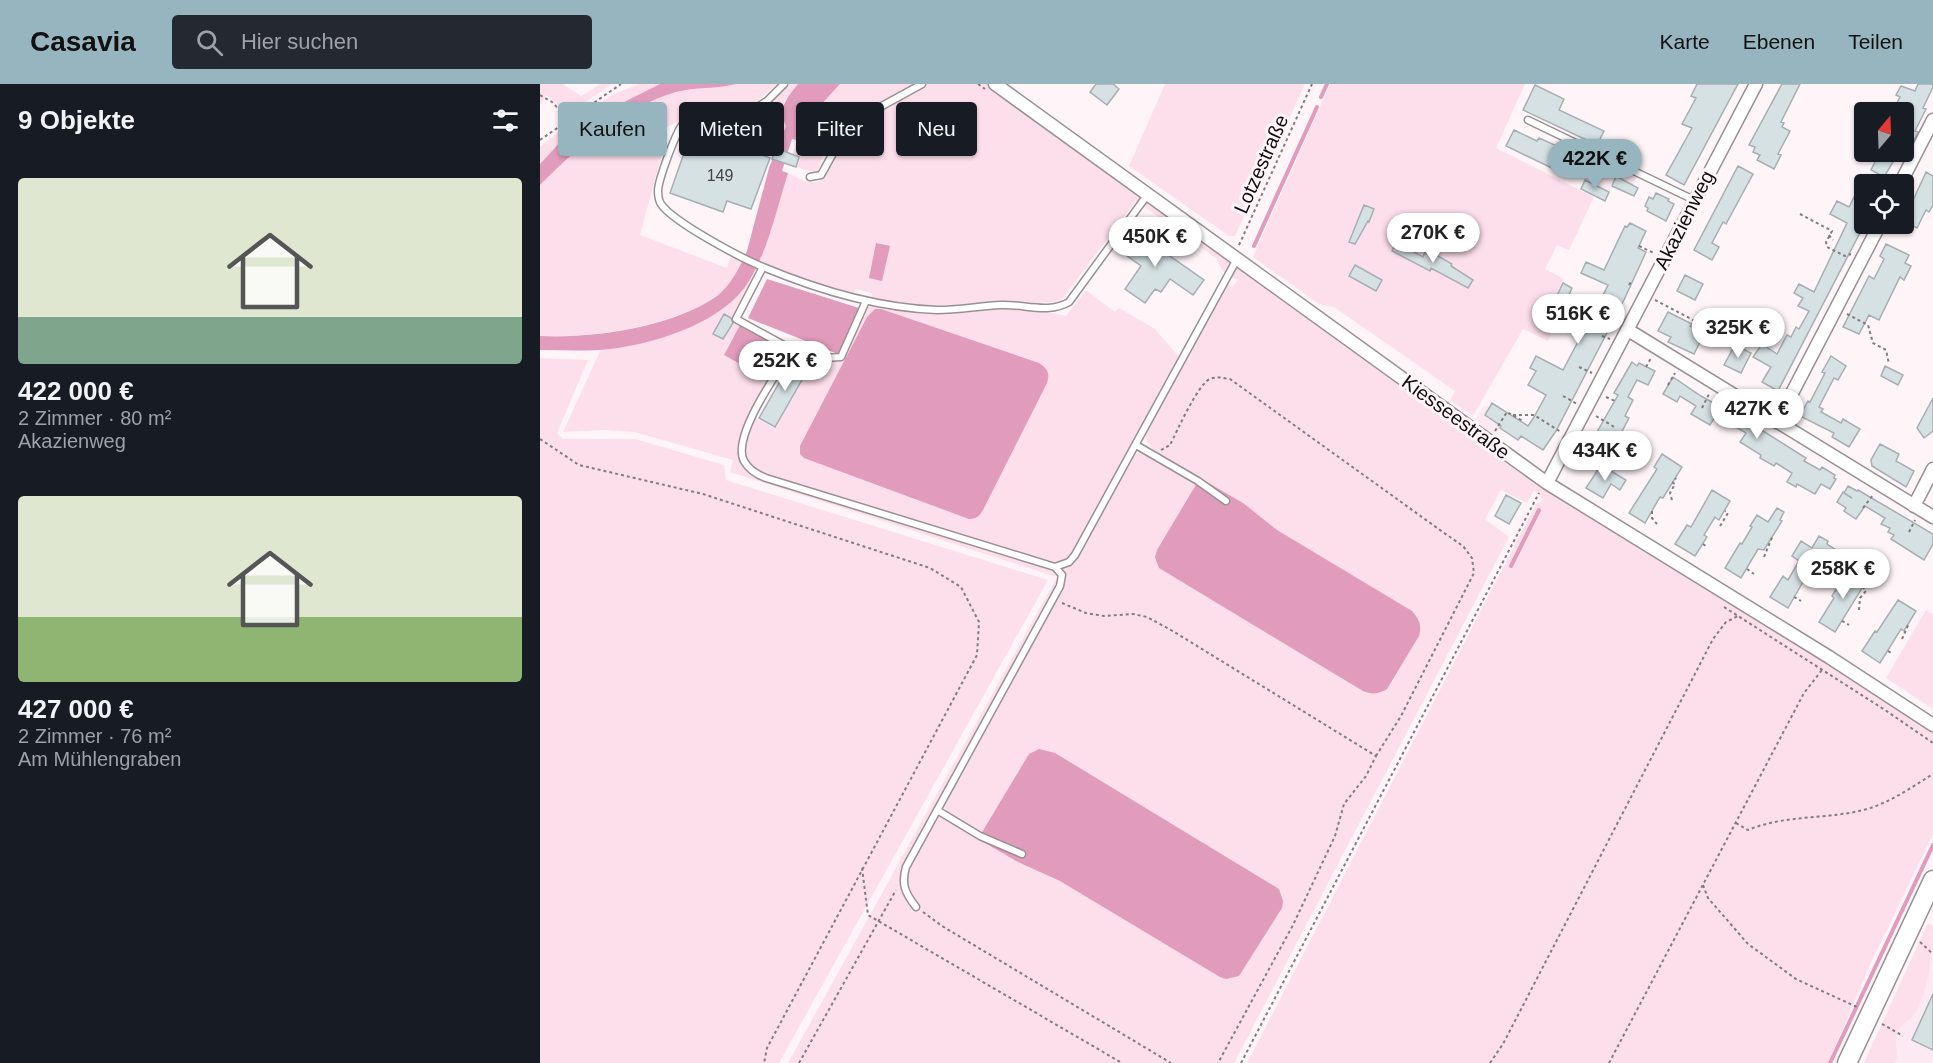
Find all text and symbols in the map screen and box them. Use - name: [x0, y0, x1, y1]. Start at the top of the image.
- search box: [172, 15, 592, 69]
- text: Casavia: [30, 26, 136, 57]
- icon: search: [193, 26, 226, 59]
- text: Hier suchen: [241, 29, 358, 54]
- text: Karte: [1660, 30, 1710, 53]
- text: Ebenen: [1743, 30, 1815, 53]
- text: Teilen: [1848, 30, 1903, 53]
- chip: Kaufen: [558, 102, 667, 156]
- chip: Mieten: [679, 102, 784, 156]
- chip: Filter: [796, 102, 884, 156]
- chip: Neu: [896, 102, 977, 156]
- north arrow: [1854, 102, 1914, 162]
- map controls: [1854, 102, 1914, 234]
- icon: filters: [489, 104, 522, 137]
- text: 9 Objekte: [18, 105, 135, 135]
- street label: Lotzestraße: [1229, 111, 1293, 217]
- pin: 422K €: [1546, 139, 1644, 190]
- text: 422K €: [1563, 147, 1627, 169]
- house number: 149: [707, 167, 733, 184]
- street label: Akazienweg: [1650, 167, 1718, 273]
- button: locate: [1854, 174, 1914, 234]
- pin: 270K €: [1384, 213, 1482, 264]
- icon: home: [216, 217, 324, 325]
- pin: 450K €: [1106, 217, 1204, 268]
- text: 270K €: [1401, 221, 1465, 243]
- text: 450K €: [1123, 225, 1187, 247]
- pin: 516K €: [1529, 294, 1627, 345]
- text: 516K €: [1546, 302, 1610, 324]
- pin: 325K €: [1689, 308, 1787, 359]
- text: 325K €: [1706, 316, 1770, 338]
- pin: 252K €: [736, 341, 834, 392]
- text: 252K €: [753, 349, 817, 371]
- street label: Kiesseestraße: [1398, 371, 1514, 463]
- text: 422 000 €: [18, 376, 134, 406]
- pin: 427K €: [1708, 389, 1806, 440]
- text: 427K €: [1725, 397, 1789, 419]
- text: 2 Zimmer · 80 m²: [18, 407, 171, 429]
- text: Akazienweg: [18, 430, 126, 452]
- pin: 434K €: [1556, 431, 1654, 482]
- text: 434K €: [1573, 439, 1637, 461]
- icon: home: [216, 535, 324, 643]
- pin: 258K €: [1794, 549, 1892, 600]
- text: 258K €: [1811, 557, 1875, 579]
- text: 427 000 €: [18, 694, 134, 724]
- text: 2 Zimmer · 76 m²: [18, 725, 171, 747]
- text: Am Mühlengraben: [18, 748, 181, 770]

